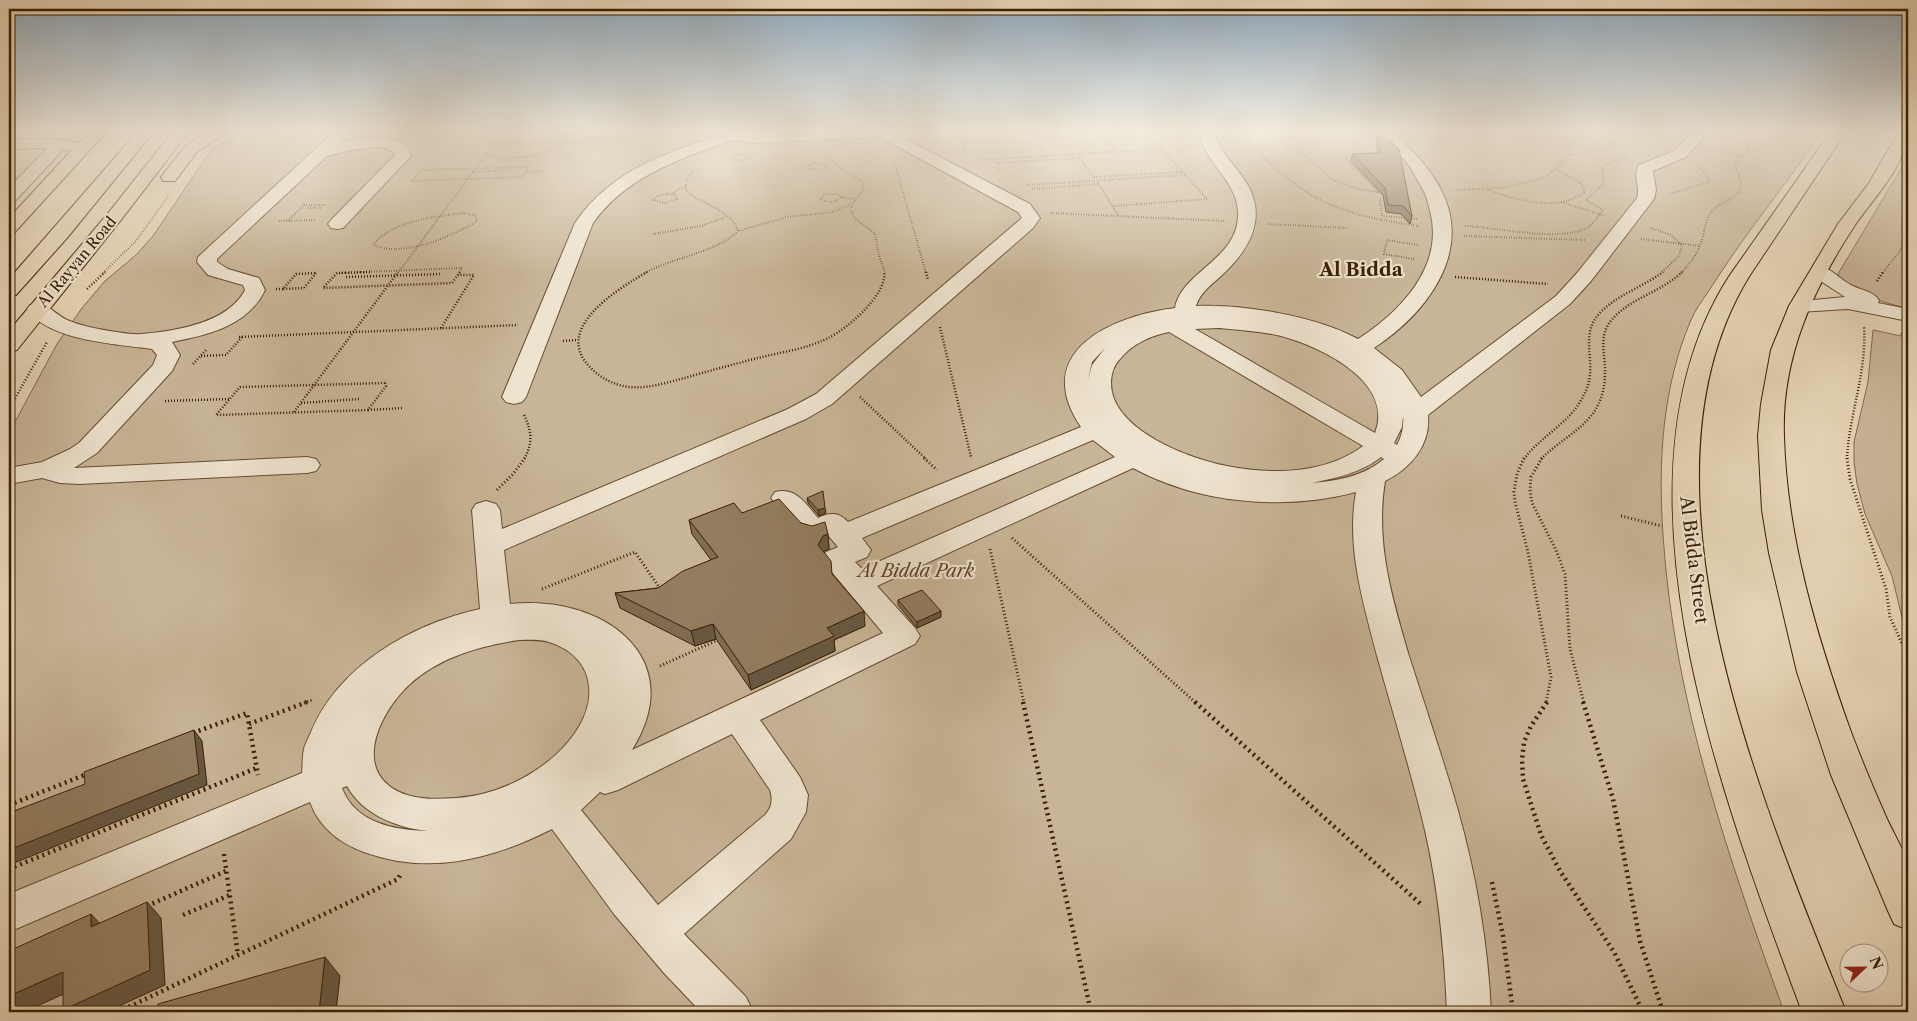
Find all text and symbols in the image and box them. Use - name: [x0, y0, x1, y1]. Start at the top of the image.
- street label: Al Rayyan Road: [32, 212, 120, 312]
- district label: Al Bidda: [1318, 258, 1404, 281]
- street label: Al Bidda Street: [1675, 494, 1713, 626]
- park label: Al Bidda Park: [855, 560, 975, 582]
- north arrow: [1840, 944, 1890, 994]
- text: N: [1865, 954, 1887, 972]

